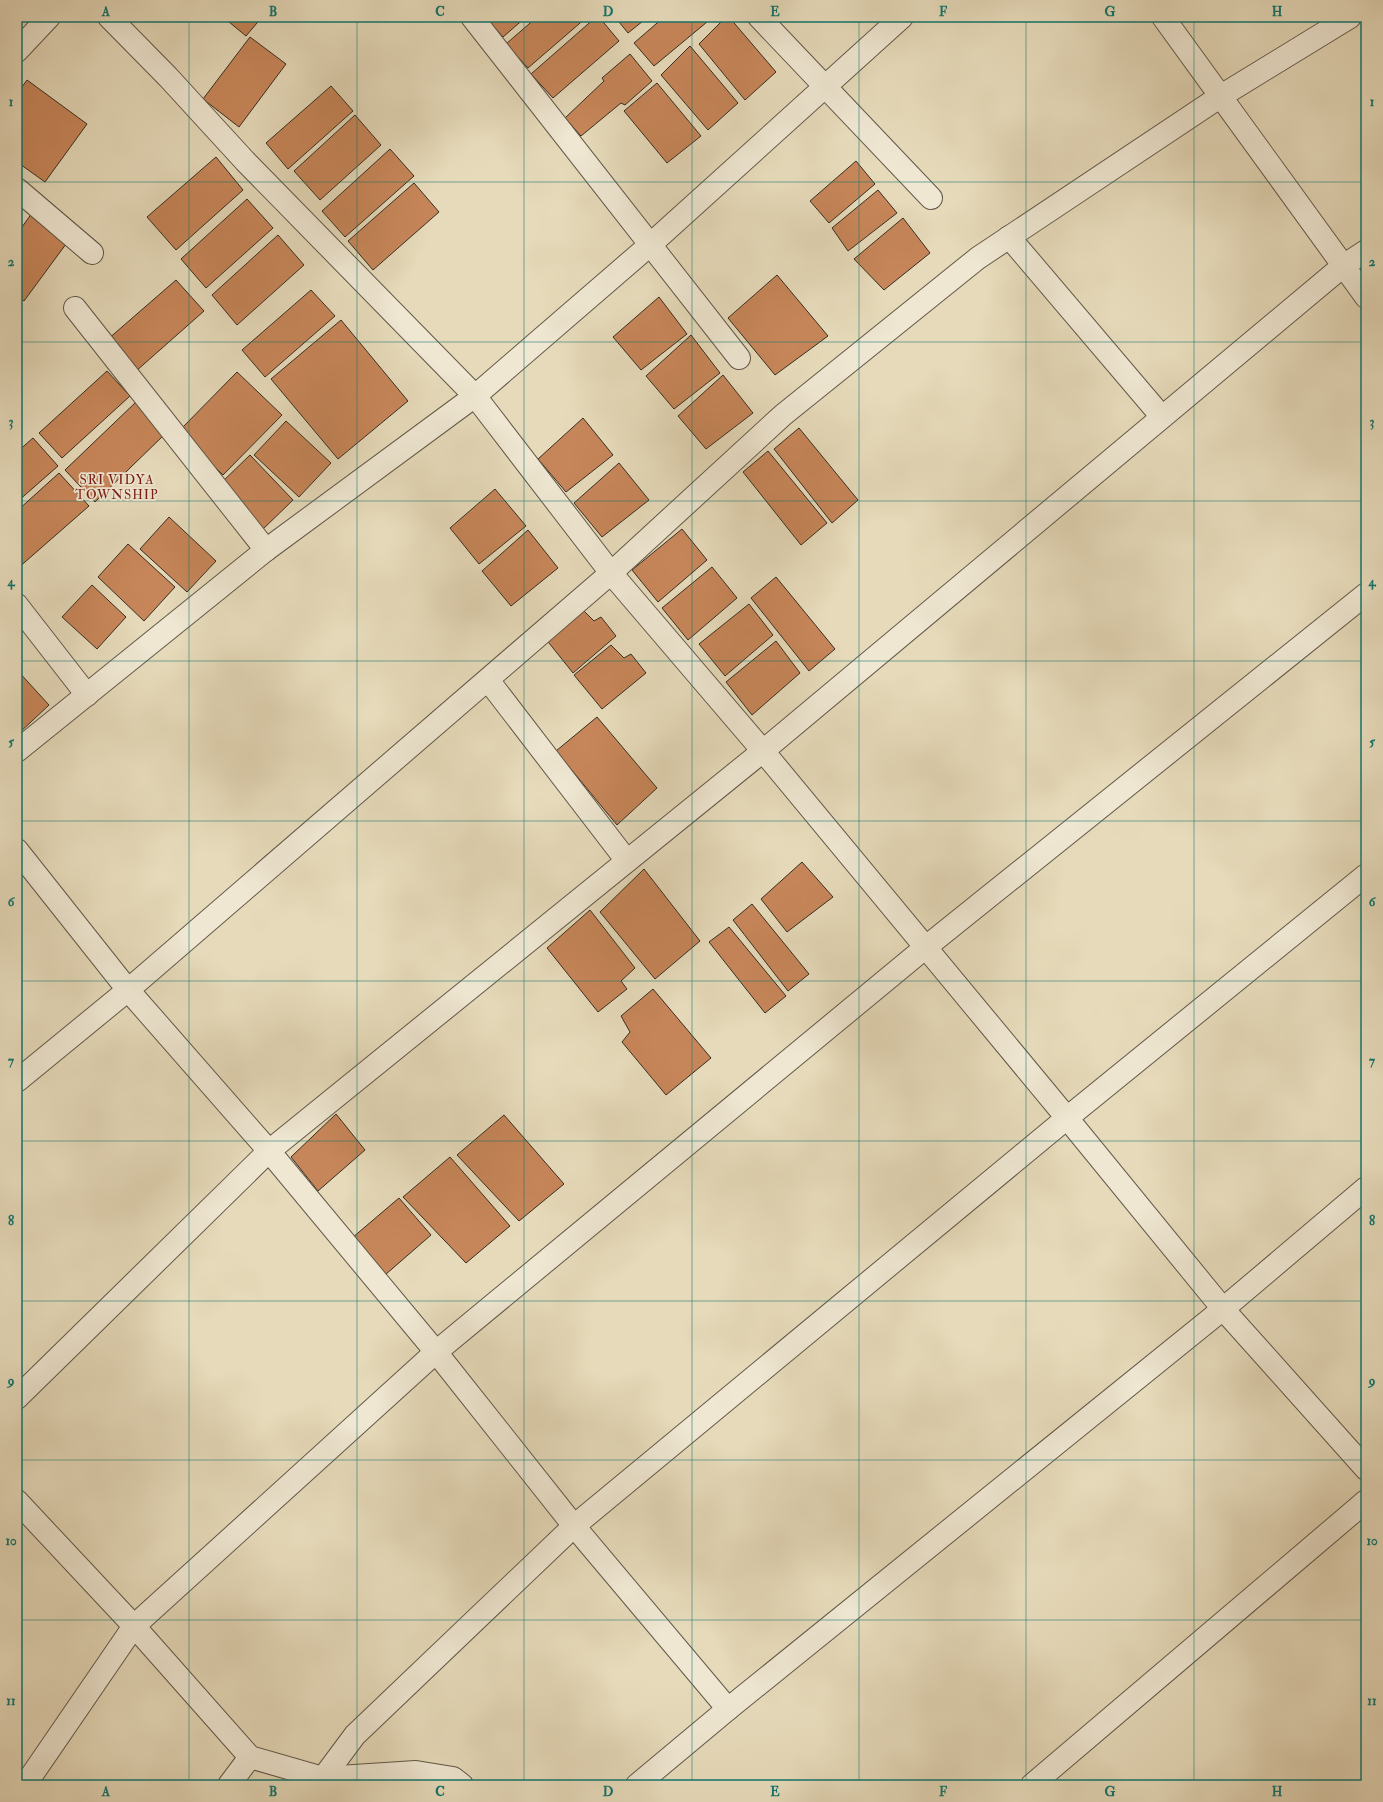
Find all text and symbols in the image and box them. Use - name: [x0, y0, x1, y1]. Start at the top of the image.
- text: A: [101, 4, 111, 20]
- text: B: [269, 4, 277, 20]
- text: C: [435, 4, 445, 20]
- text: D: [603, 4, 614, 20]
- text: E: [770, 4, 780, 20]
- text: F: [939, 4, 948, 20]
- text: G: [1105, 4, 1116, 20]
- text: H: [1272, 4, 1283, 20]
- text: 1: [9, 94, 14, 110]
- text: 1: [1370, 94, 1375, 110]
- text: 2: [8, 254, 15, 270]
- text: 2: [1369, 254, 1376, 270]
- text: 3: [9, 414, 14, 430]
- text: 3: [1370, 414, 1375, 430]
- district label: SRI VIDYA TOWNSHIP: [75, 472, 159, 503]
- text: 4: [6, 574, 15, 590]
- text: 4: [1367, 574, 1376, 590]
- text: 5: [8, 734, 14, 750]
- text: 5: [1369, 734, 1375, 750]
- text: 6: [8, 894, 16, 910]
- text: 6: [1369, 894, 1377, 910]
- text: 7: [8, 1053, 15, 1069]
- text: 7: [1369, 1053, 1376, 1069]
- text: 8: [8, 1213, 14, 1229]
- text: 8: [1369, 1213, 1375, 1229]
- text: 9: [6, 1373, 15, 1389]
- text: 9: [1367, 1373, 1376, 1389]
- text: 10: [5, 1533, 17, 1549]
- text: 10: [1366, 1533, 1378, 1549]
- text: 11: [6, 1693, 16, 1709]
- text: 11: [1367, 1693, 1377, 1709]
- text: A: [101, 1784, 111, 1800]
- text: B: [269, 1784, 277, 1800]
- text: C: [435, 1784, 445, 1800]
- text: D: [603, 1784, 614, 1800]
- text: E: [770, 1784, 780, 1800]
- text: F: [939, 1784, 948, 1800]
- text: G: [1105, 1784, 1116, 1800]
- text: H: [1272, 1784, 1283, 1800]

